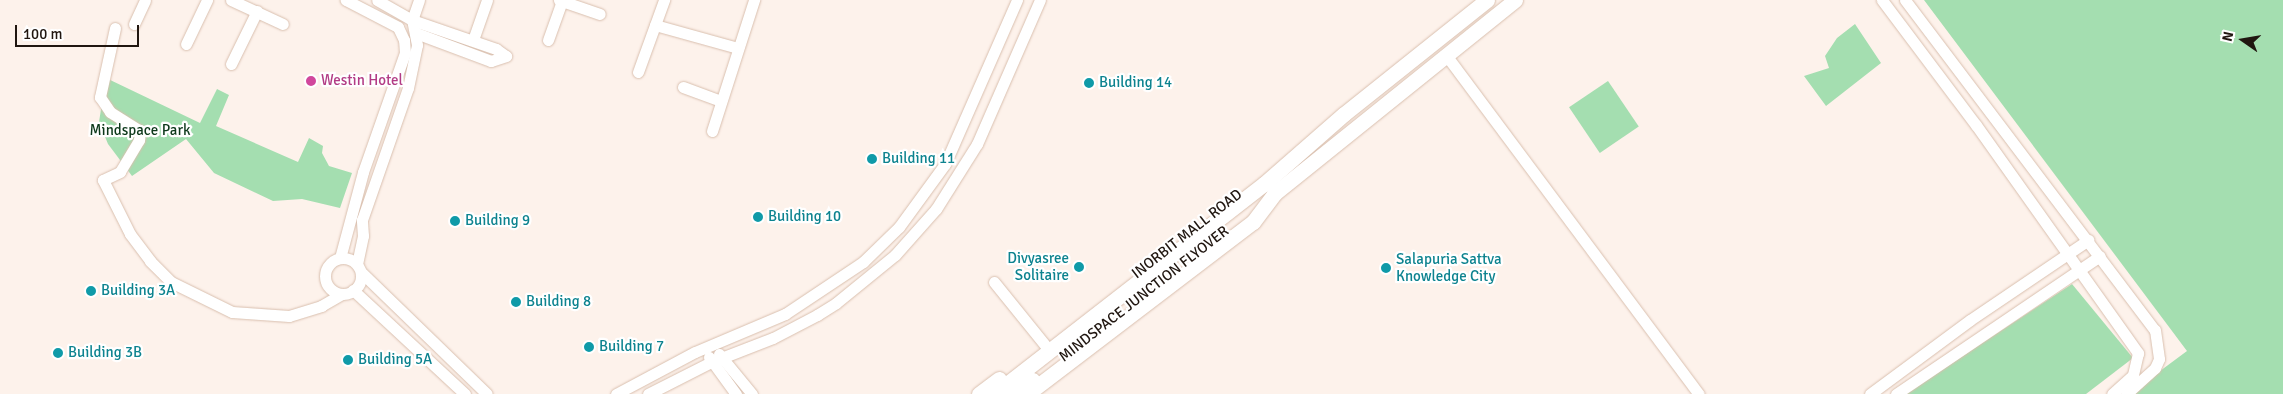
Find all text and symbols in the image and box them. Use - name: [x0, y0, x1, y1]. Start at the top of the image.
- scale bar: [18, 15, 141, 47]
- north arrow: [2218, 15, 2268, 65]
- text: 100 m: [23, 25, 63, 43]
- text: N: [2219, 30, 2237, 43]
- place label: Westin Hotel: [321, 72, 403, 90]
- place label: Building 14: [1099, 74, 1172, 92]
- marker: Westin Hotel: [305, 75, 317, 87]
- marker: Building 14: [1083, 77, 1095, 89]
- park label: Mindspace Park: [90, 122, 190, 140]
- place label: Building 11: [882, 150, 955, 168]
- marker: Building 11: [866, 153, 878, 165]
- street label: INORBIT MALL ROAD: [1128, 185, 1246, 283]
- place label: Building 10: [768, 208, 841, 226]
- marker: Building 10: [752, 211, 764, 223]
- place label: Building 9: [465, 212, 530, 230]
- marker: Building 9: [449, 215, 461, 227]
- street label: MINDSPACE JUNCTION FLYOVER: [1055, 222, 1233, 366]
- place label: Divyasree Solitaire: [1007, 249, 1069, 284]
- place label: Salapuria Sattva Knowledge City: [1396, 250, 1502, 285]
- marker: Divyasree Solitaire: [1073, 261, 1085, 273]
- marker: Salapuria Sattva Knowledge City: [1380, 262, 1392, 274]
- place label: Building 3A: [101, 282, 175, 300]
- marker: Building 3A: [85, 285, 97, 297]
- place label: Building 8: [526, 293, 591, 311]
- marker: Building 8: [510, 296, 522, 308]
- place label: Building 7: [599, 338, 664, 356]
- marker: Building 7: [583, 341, 595, 353]
- place label: Building 3B: [68, 344, 142, 362]
- marker: Building 3B: [52, 347, 64, 359]
- place label: Building 5A: [358, 351, 432, 369]
- marker: Building 5A: [342, 354, 354, 366]

